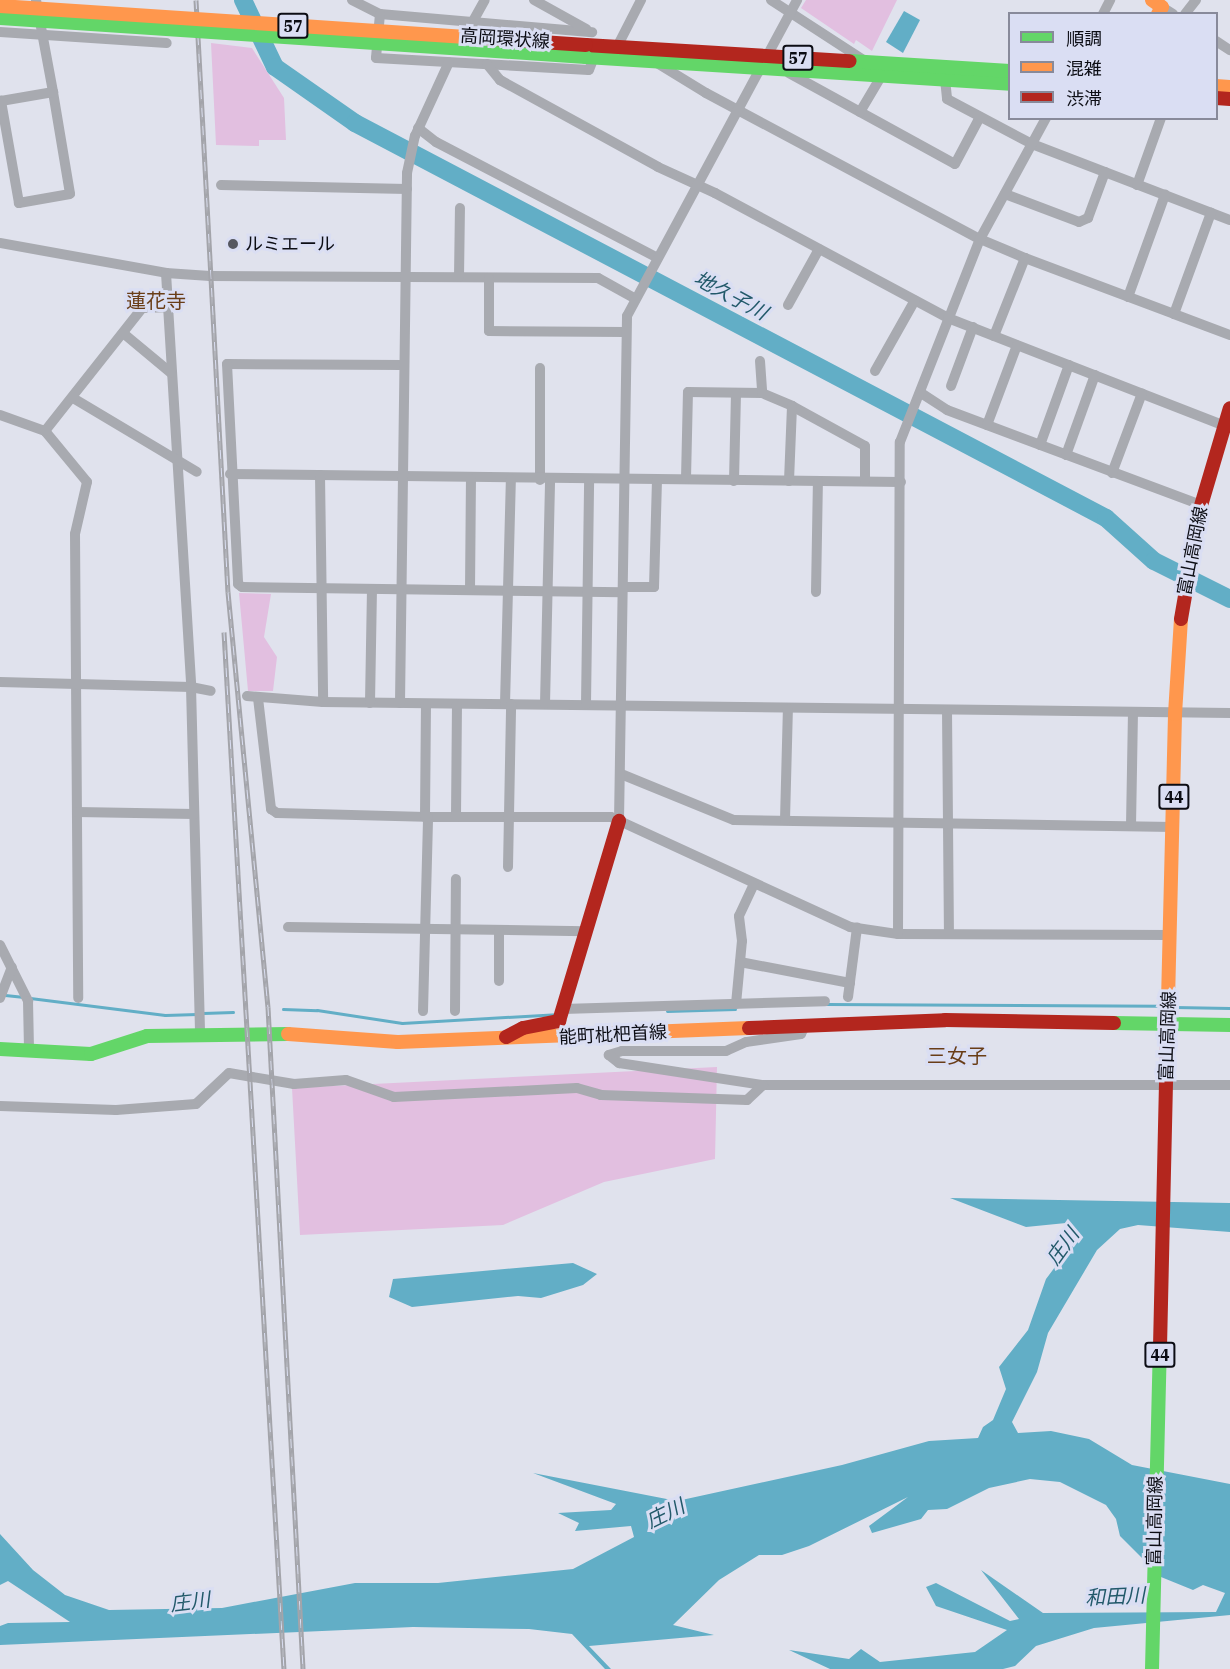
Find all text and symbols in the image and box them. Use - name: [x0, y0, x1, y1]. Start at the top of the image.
- legend: [1008, 12, 1218, 120]
- road number: 57: [276, 13, 310, 39]
- street label: 高岡環状線: [459, 25, 551, 53]
- text: 順調: [1066, 27, 1102, 50]
- road number: 57: [782, 45, 814, 71]
- text: 混雑: [1066, 57, 1102, 80]
- text: 渋滞: [1066, 87, 1102, 110]
- place label: ルミエール: [245, 233, 335, 255]
- marker: ルミエール: [226, 237, 240, 251]
- water label: 地久子川: [690, 266, 772, 324]
- district label: 蓮花寺: [126, 288, 186, 312]
- street label: 富山高岡線: [1174, 505, 1212, 597]
- road number: 44: [1158, 784, 1190, 810]
- street label: 富山高岡線: [1156, 991, 1180, 1081]
- street label: 能町枇杷首線: [559, 1021, 667, 1049]
- district label: 三女子: [927, 1043, 987, 1067]
- water label: 庄川: [1041, 1223, 1083, 1269]
- road number: 44: [1144, 1342, 1176, 1368]
- street label: 富山高岡線: [1143, 1476, 1167, 1566]
- water label: 庄川: [642, 1493, 688, 1533]
- water label: 和田川: [1084, 1582, 1146, 1610]
- water label: 庄川: [169, 1587, 211, 1615]

